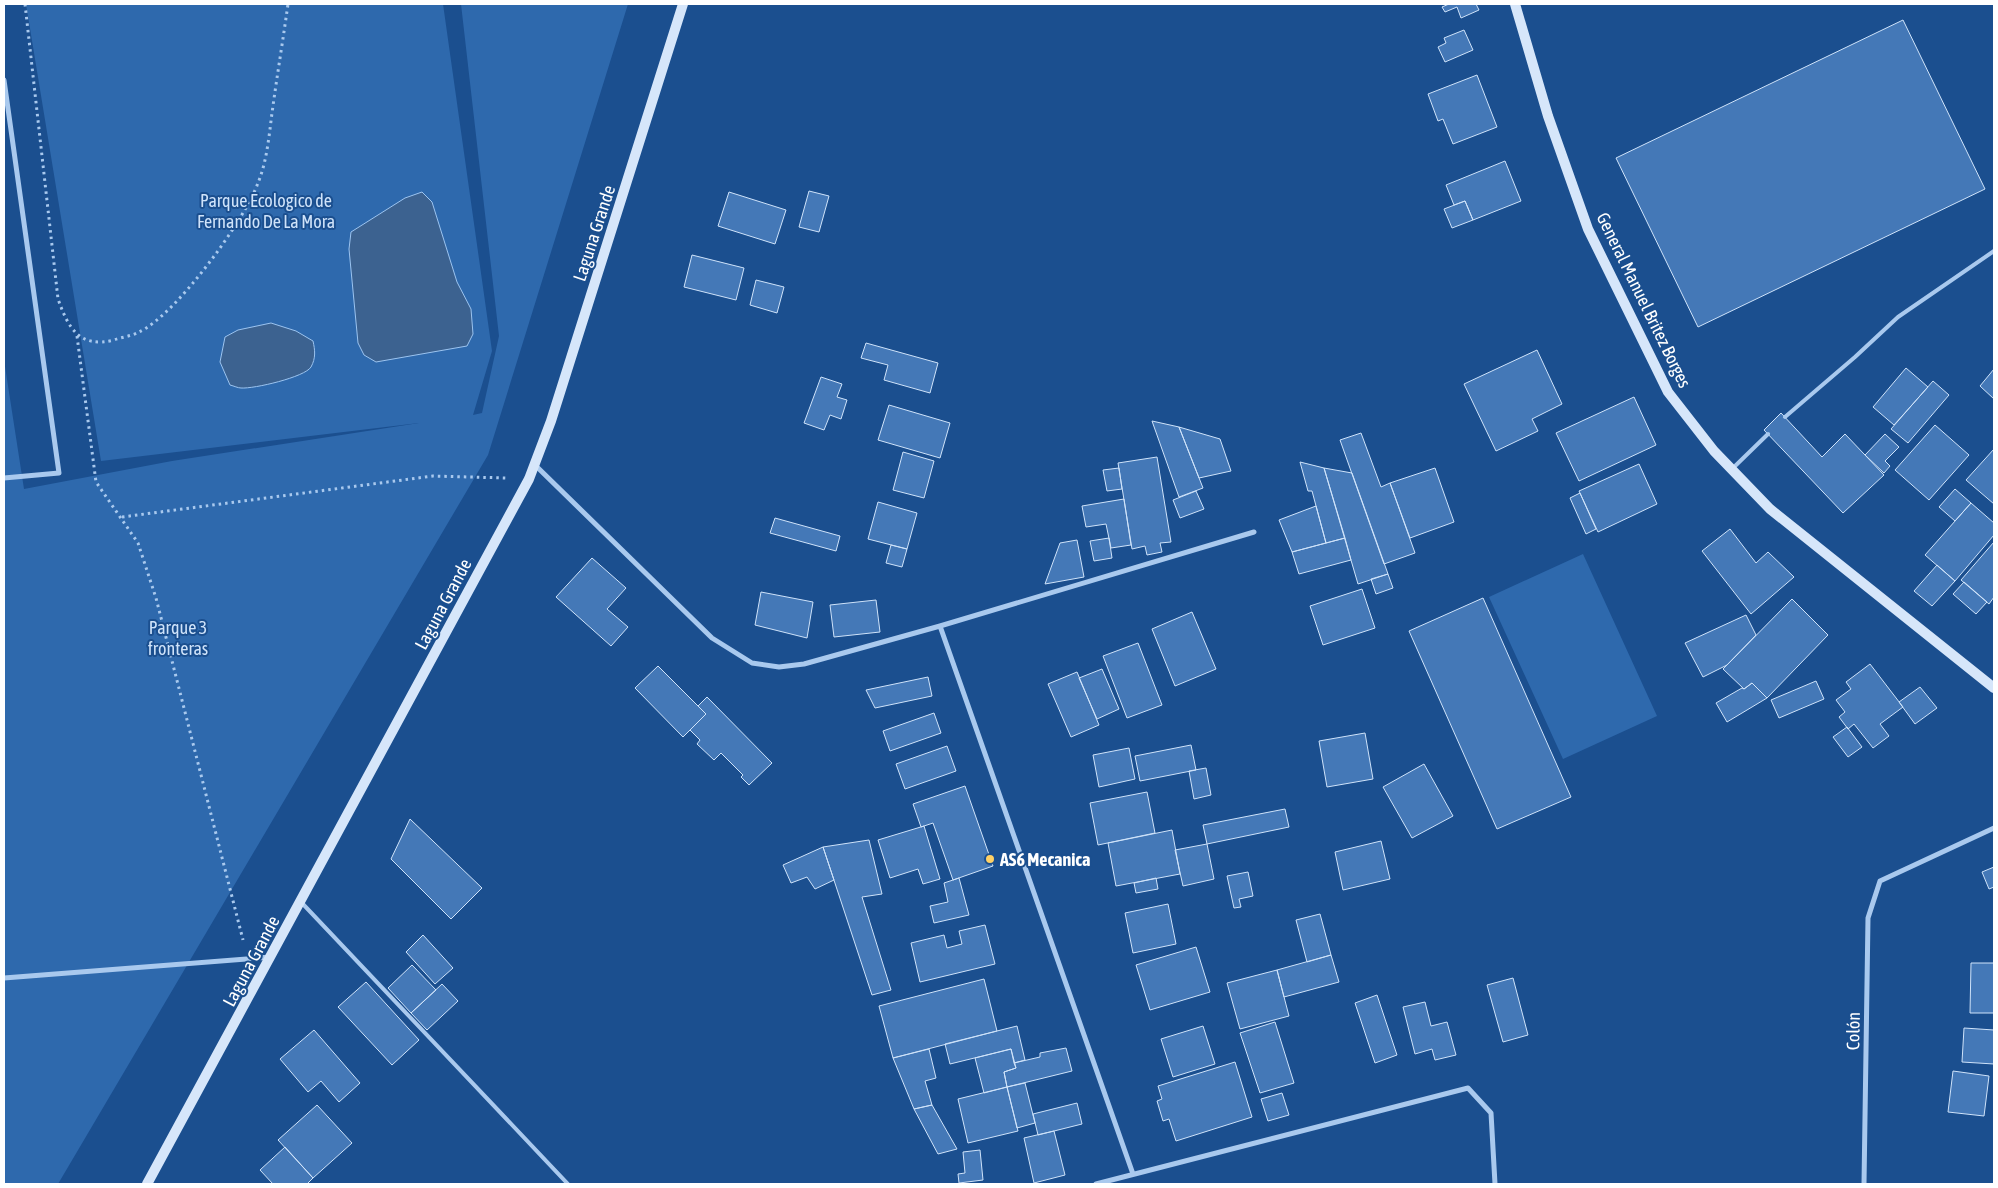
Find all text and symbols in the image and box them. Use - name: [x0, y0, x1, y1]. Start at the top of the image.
- street label: Laguna Grande: [569, 182, 619, 284]
- park label: Parque Ecologico de Fernando De La Mora: [197, 190, 335, 232]
- street label: General Manuel Britez Borges: [1592, 209, 1696, 391]
- street label: Laguna Grande: [410, 555, 476, 653]
- park label: Parque 3 fronteras: [148, 617, 208, 659]
- place label: AS6 Mecanica: [999, 849, 1090, 870]
- marker: AS6 Mecanica: [984, 853, 996, 865]
- street label: Laguna Grande: [218, 912, 284, 1010]
- street label: Colón: [1842, 1012, 1864, 1050]

